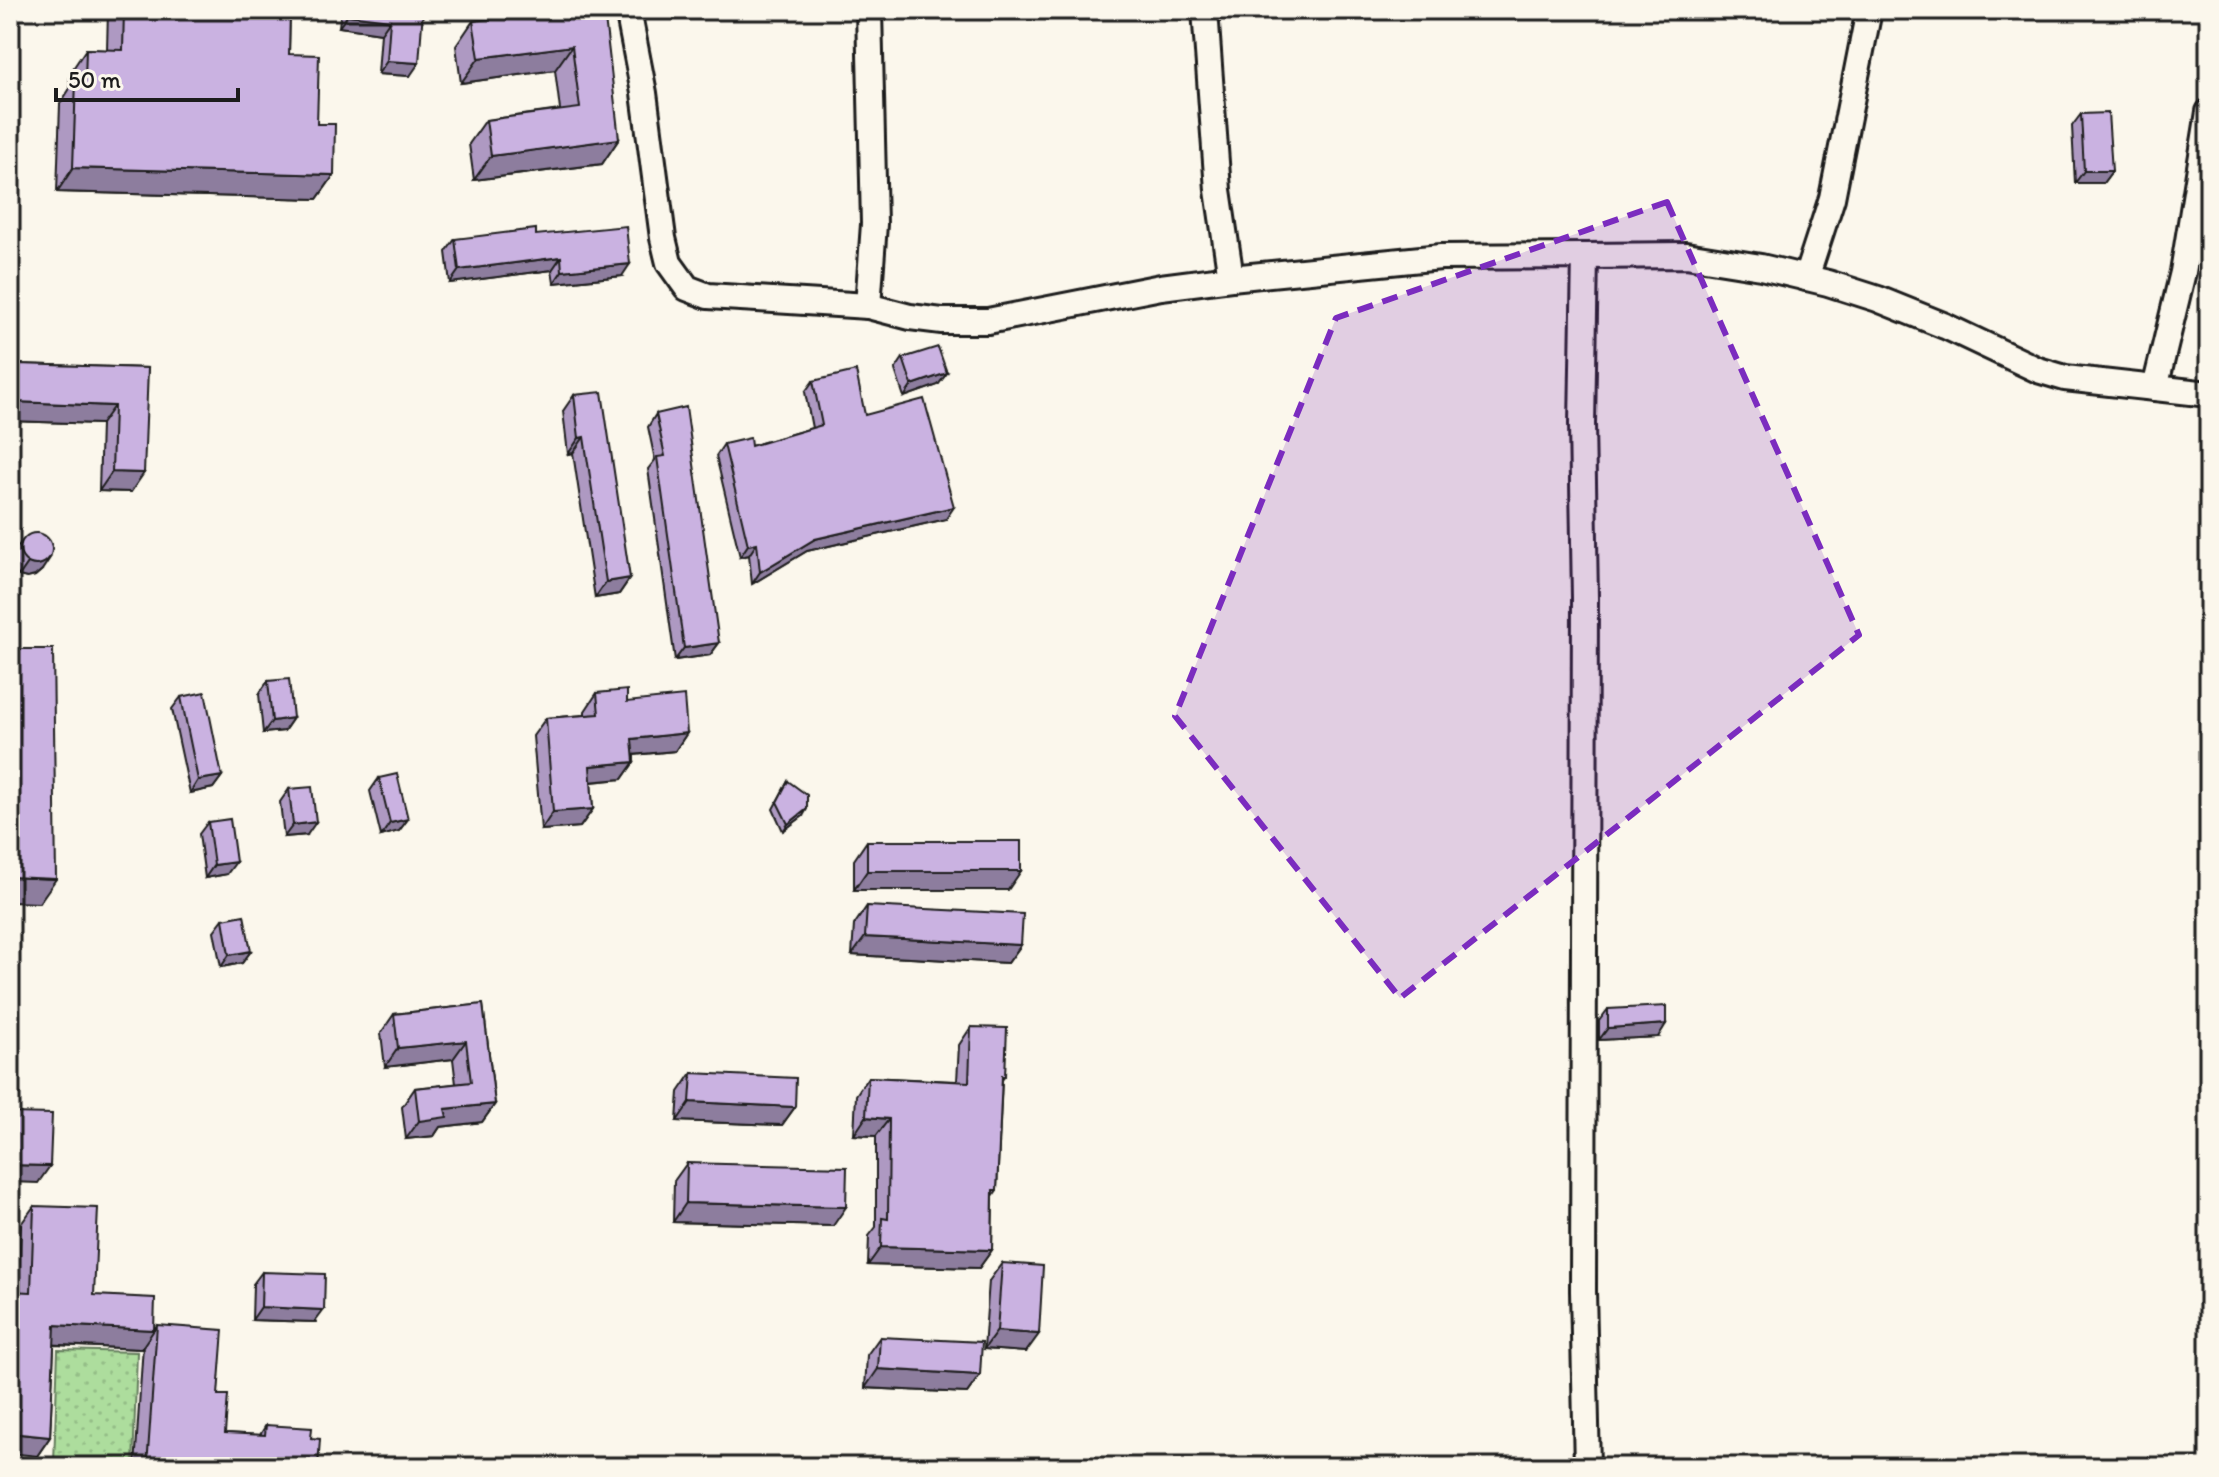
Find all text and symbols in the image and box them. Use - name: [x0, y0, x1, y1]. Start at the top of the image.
- scale bar: [56, 52, 238, 102]
- text: 50 m: [68, 65, 121, 94]

